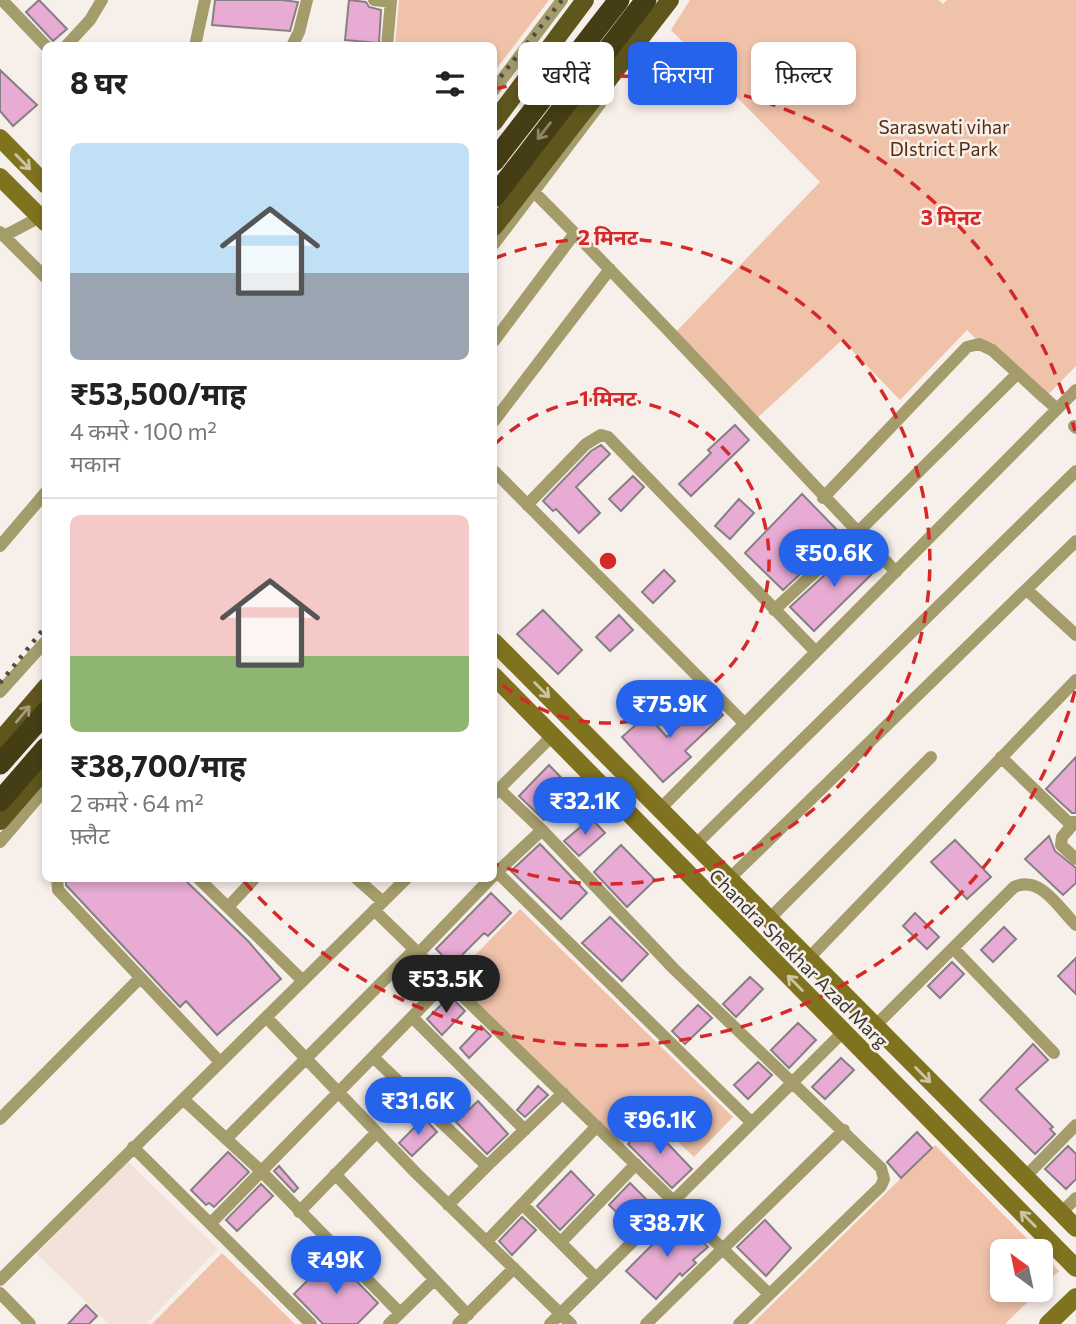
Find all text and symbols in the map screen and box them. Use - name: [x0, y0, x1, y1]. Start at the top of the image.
- chip: खरीदें: [518, 42, 614, 105]
- chip: किराया: [628, 42, 737, 105]
- chip: फ़िल्टर: [751, 42, 856, 105]
- text: 8 घर: [70, 63, 127, 100]
- icon: filters: [431, 65, 469, 103]
- park label: Saraswati vihar DIstrict Park: [878, 115, 1010, 160]
- one-way arrow: [537, 122, 552, 140]
- one-way arrow: [14, 153, 31, 170]
- icon: home: [207, 188, 333, 314]
- text: 3 मिनट: [921, 204, 982, 229]
- text: 2 मिनट: [578, 224, 639, 249]
- text: ₹53,500/माह: [70, 374, 246, 411]
- text: 1 मिनट: [579, 385, 637, 410]
- text: 4 कमरे · 100 m²: [70, 417, 217, 445]
- text: मकान: [70, 449, 120, 477]
- pin: ₹50.6K: [777, 530, 891, 589]
- text: ₹50.6K: [795, 538, 873, 566]
- centre of rings: [596, 549, 620, 573]
- icon: home: [207, 560, 333, 686]
- pin: ₹75.9K: [613, 680, 727, 740]
- one-way arrow: [533, 681, 550, 698]
- text: ₹75.9K: [632, 689, 708, 717]
- one-way arrow: [15, 705, 31, 723]
- text: ₹38,700/माह: [70, 746, 246, 783]
- pin: ₹32.1K: [528, 778, 642, 837]
- text: ₹32.1K: [549, 786, 621, 814]
- text: 2 कमरे · 64 m²: [70, 789, 204, 817]
- text: फ़्लैट: [70, 821, 110, 849]
- street label: Chandra Shekhar Azad Marg: [705, 864, 893, 1052]
- pin: ₹53.5K: [389, 956, 503, 1015]
- text: ₹53.5K: [408, 964, 484, 992]
- one-way arrow: [787, 975, 804, 992]
- one-way arrow: [915, 1066, 932, 1083]
- pin: ₹31.6K: [361, 1078, 475, 1137]
- text: ₹31.6K: [381, 1086, 455, 1114]
- pin: ₹96.1K: [603, 1096, 717, 1156]
- text: ₹96.1K: [623, 1105, 697, 1133]
- pin: ₹38.7K: [610, 1200, 724, 1259]
- text: ₹38.7K: [629, 1208, 705, 1236]
- one-way arrow: [1020, 1211, 1037, 1228]
- pin: ₹49K: [295, 1236, 377, 1296]
- north arrow: [990, 1239, 1054, 1302]
- map controls: [990, 1239, 1053, 1302]
- text: ₹49K: [307, 1245, 365, 1273]

